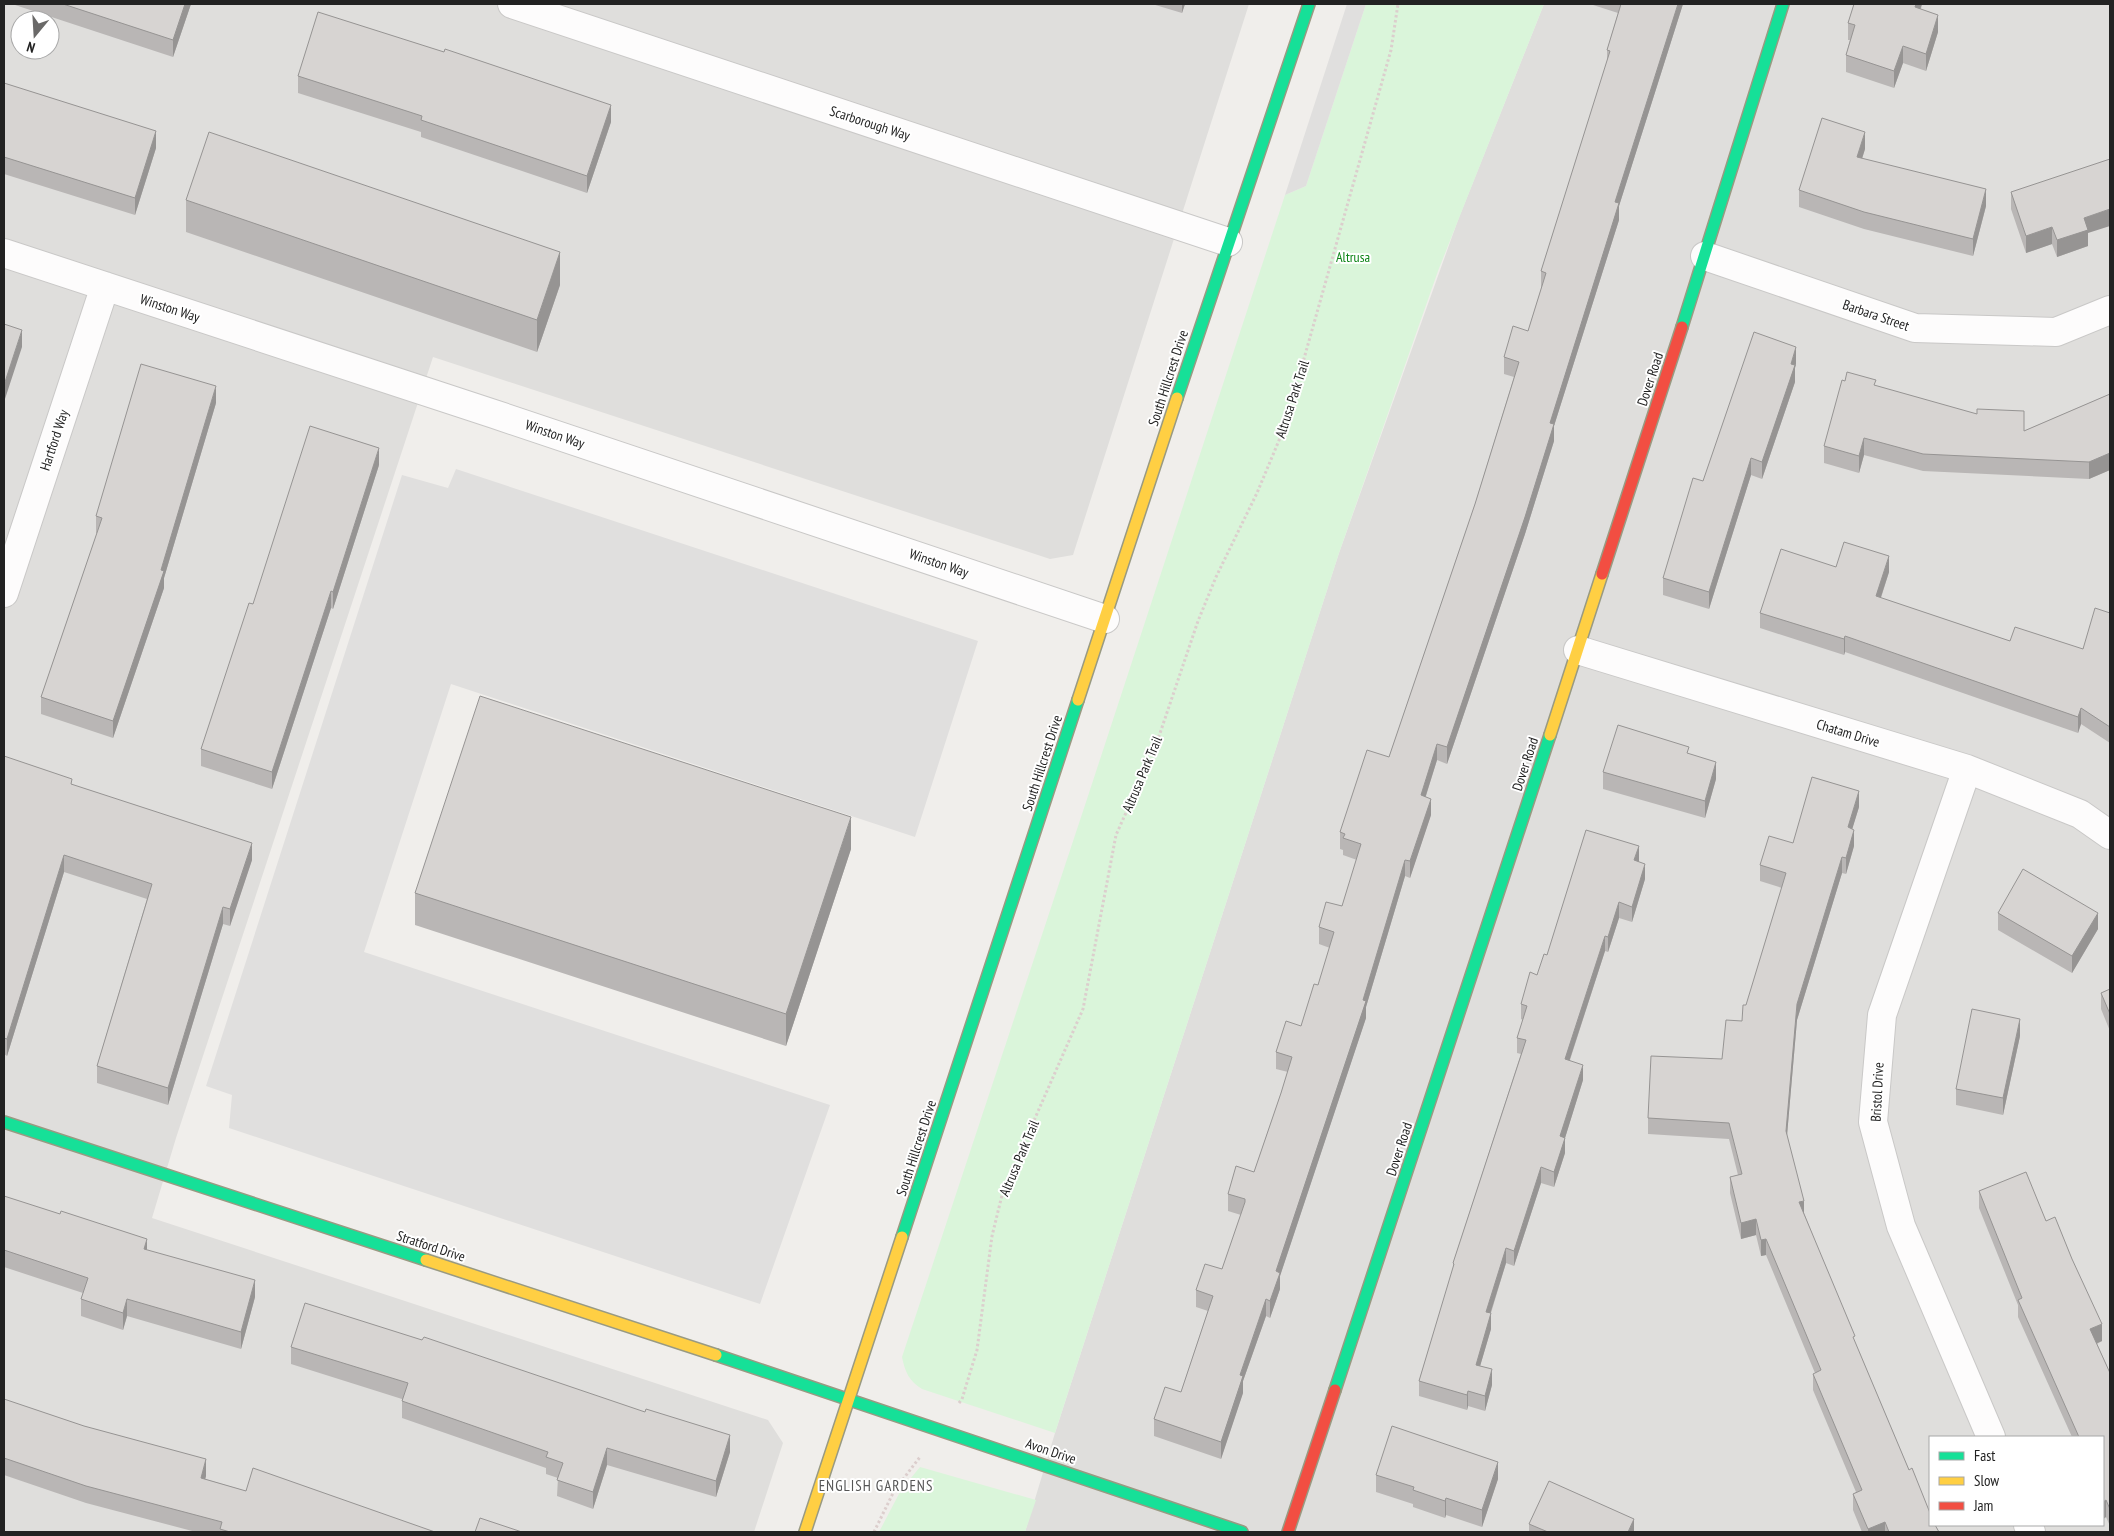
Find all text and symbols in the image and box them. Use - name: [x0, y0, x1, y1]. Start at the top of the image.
- north arrow: [10, 10, 60, 60]
- text: N: [25, 38, 37, 57]
- street label: Scarborough Way: [828, 102, 913, 145]
- park label: Altrusa: [1336, 248, 1370, 266]
- street label: Winston Way: [138, 290, 203, 326]
- street label: Barbara Street: [1840, 295, 1912, 335]
- street label: South Hillcrest Drive: [1144, 328, 1192, 428]
- street label: Dover Road: [1633, 350, 1667, 408]
- street label: Altrusa Park Trail: [1271, 357, 1313, 440]
- street label: Hartford Way: [36, 407, 73, 473]
- street label: Winston Way: [523, 415, 588, 453]
- street label: Winston Way: [907, 544, 972, 582]
- street label: South Hillcrest Drive: [1018, 713, 1066, 813]
- street label: Chatam Drive: [1814, 715, 1882, 751]
- street label: Altrusa Park Trail: [1118, 733, 1166, 815]
- street label: Dover Road: [1508, 735, 1542, 793]
- street label: Bristol Drive: [1866, 1062, 1888, 1122]
- street label: South Hillcrest Drive: [892, 1098, 940, 1198]
- street label: Altrusa Park Trail: [995, 1117, 1043, 1199]
- street label: Dover Road: [1382, 1120, 1416, 1178]
- street label: Stratford Drive: [394, 1226, 468, 1266]
- street label: Avon Drive: [1023, 1434, 1079, 1468]
- legend: [1929, 1436, 2104, 1526]
- text: Fast: [1974, 1446, 1995, 1465]
- text: Slow: [1974, 1471, 1999, 1490]
- district label: ENGLISH GARDENS: [819, 1476, 933, 1495]
- text: Jam: [1973, 1496, 1993, 1515]

